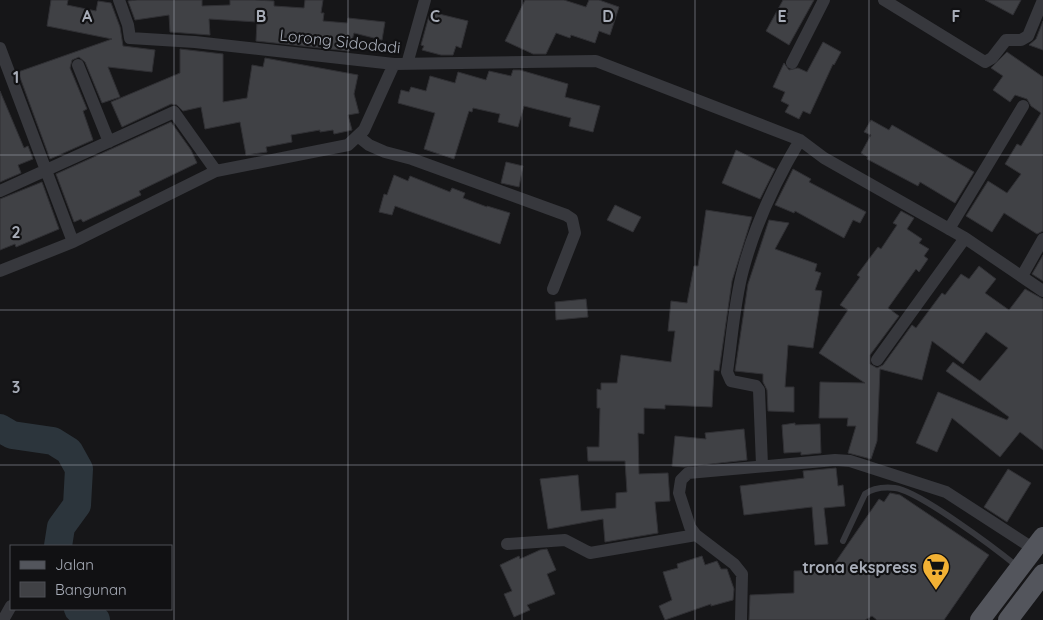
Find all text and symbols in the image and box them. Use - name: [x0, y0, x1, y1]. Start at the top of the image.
- text: A: [82, 6, 93, 26]
- text: B: [256, 6, 266, 26]
- text: C: [430, 6, 440, 26]
- text: D: [602, 6, 614, 26]
- text: E: [777, 6, 787, 26]
- text: F: [952, 6, 961, 26]
- street label: Lorong Sidodadi: [279, 25, 401, 57]
- text: 1: [13, 67, 19, 87]
- text: 2: [11, 222, 21, 242]
- text: 3: [12, 377, 20, 397]
- legend: [10, 545, 172, 610]
- supermarket icon: trona ekspress: [921, 552, 951, 591]
- text: Jalan: [55, 555, 94, 574]
- place label: trona ekspress: [802, 557, 917, 577]
- text: Bangunan: [55, 580, 127, 599]

